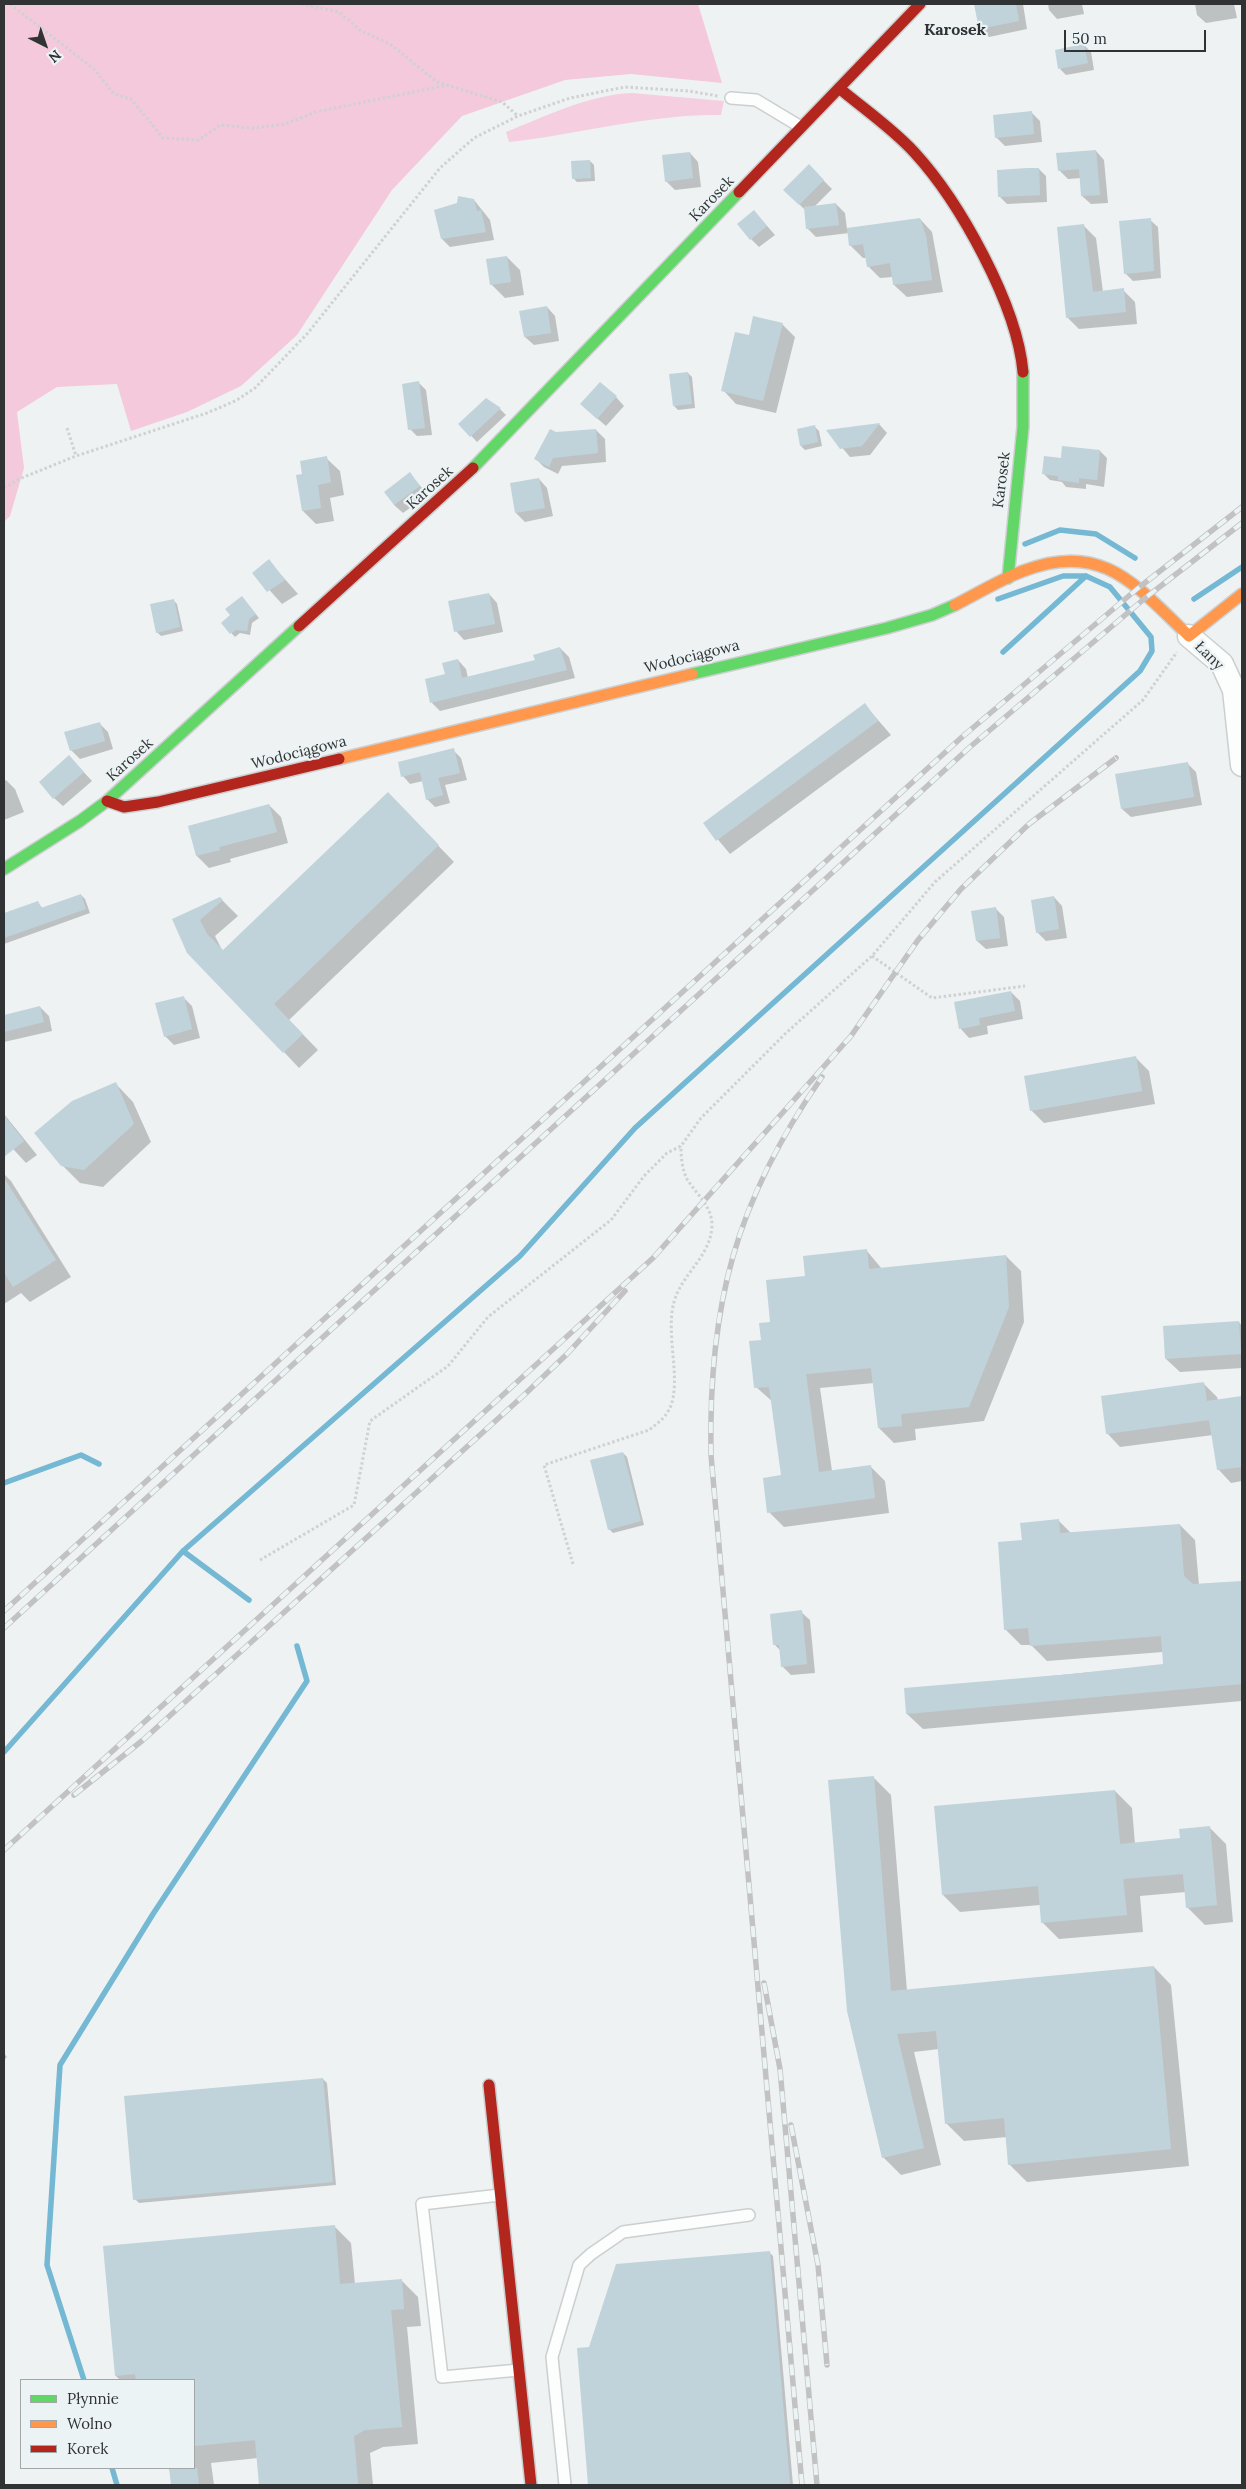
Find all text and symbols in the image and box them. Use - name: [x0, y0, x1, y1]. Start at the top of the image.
- north arrow: [20, 20, 70, 70]
- district label: Karosek: [924, 20, 986, 40]
- scale bar: [1066, 20, 1208, 52]
- text: 50 m: [1072, 29, 1107, 48]
- text: N: [45, 46, 65, 67]
- street label: Karosek: [686, 173, 738, 225]
- street label: Karosek: [990, 451, 1014, 509]
- street label: Karosek: [403, 462, 457, 514]
- street label: Wodociągowa: [643, 637, 741, 677]
- street label: Łany: [1191, 638, 1227, 674]
- street label: Wodociągowa: [250, 733, 348, 773]
- street label: Karosek: [103, 734, 157, 786]
- legend: [20, 2379, 195, 2469]
- text: Płynnie: [67, 2389, 119, 2408]
- text: Wolno: [67, 2414, 112, 2433]
- text: Korek: [67, 2439, 108, 2458]

